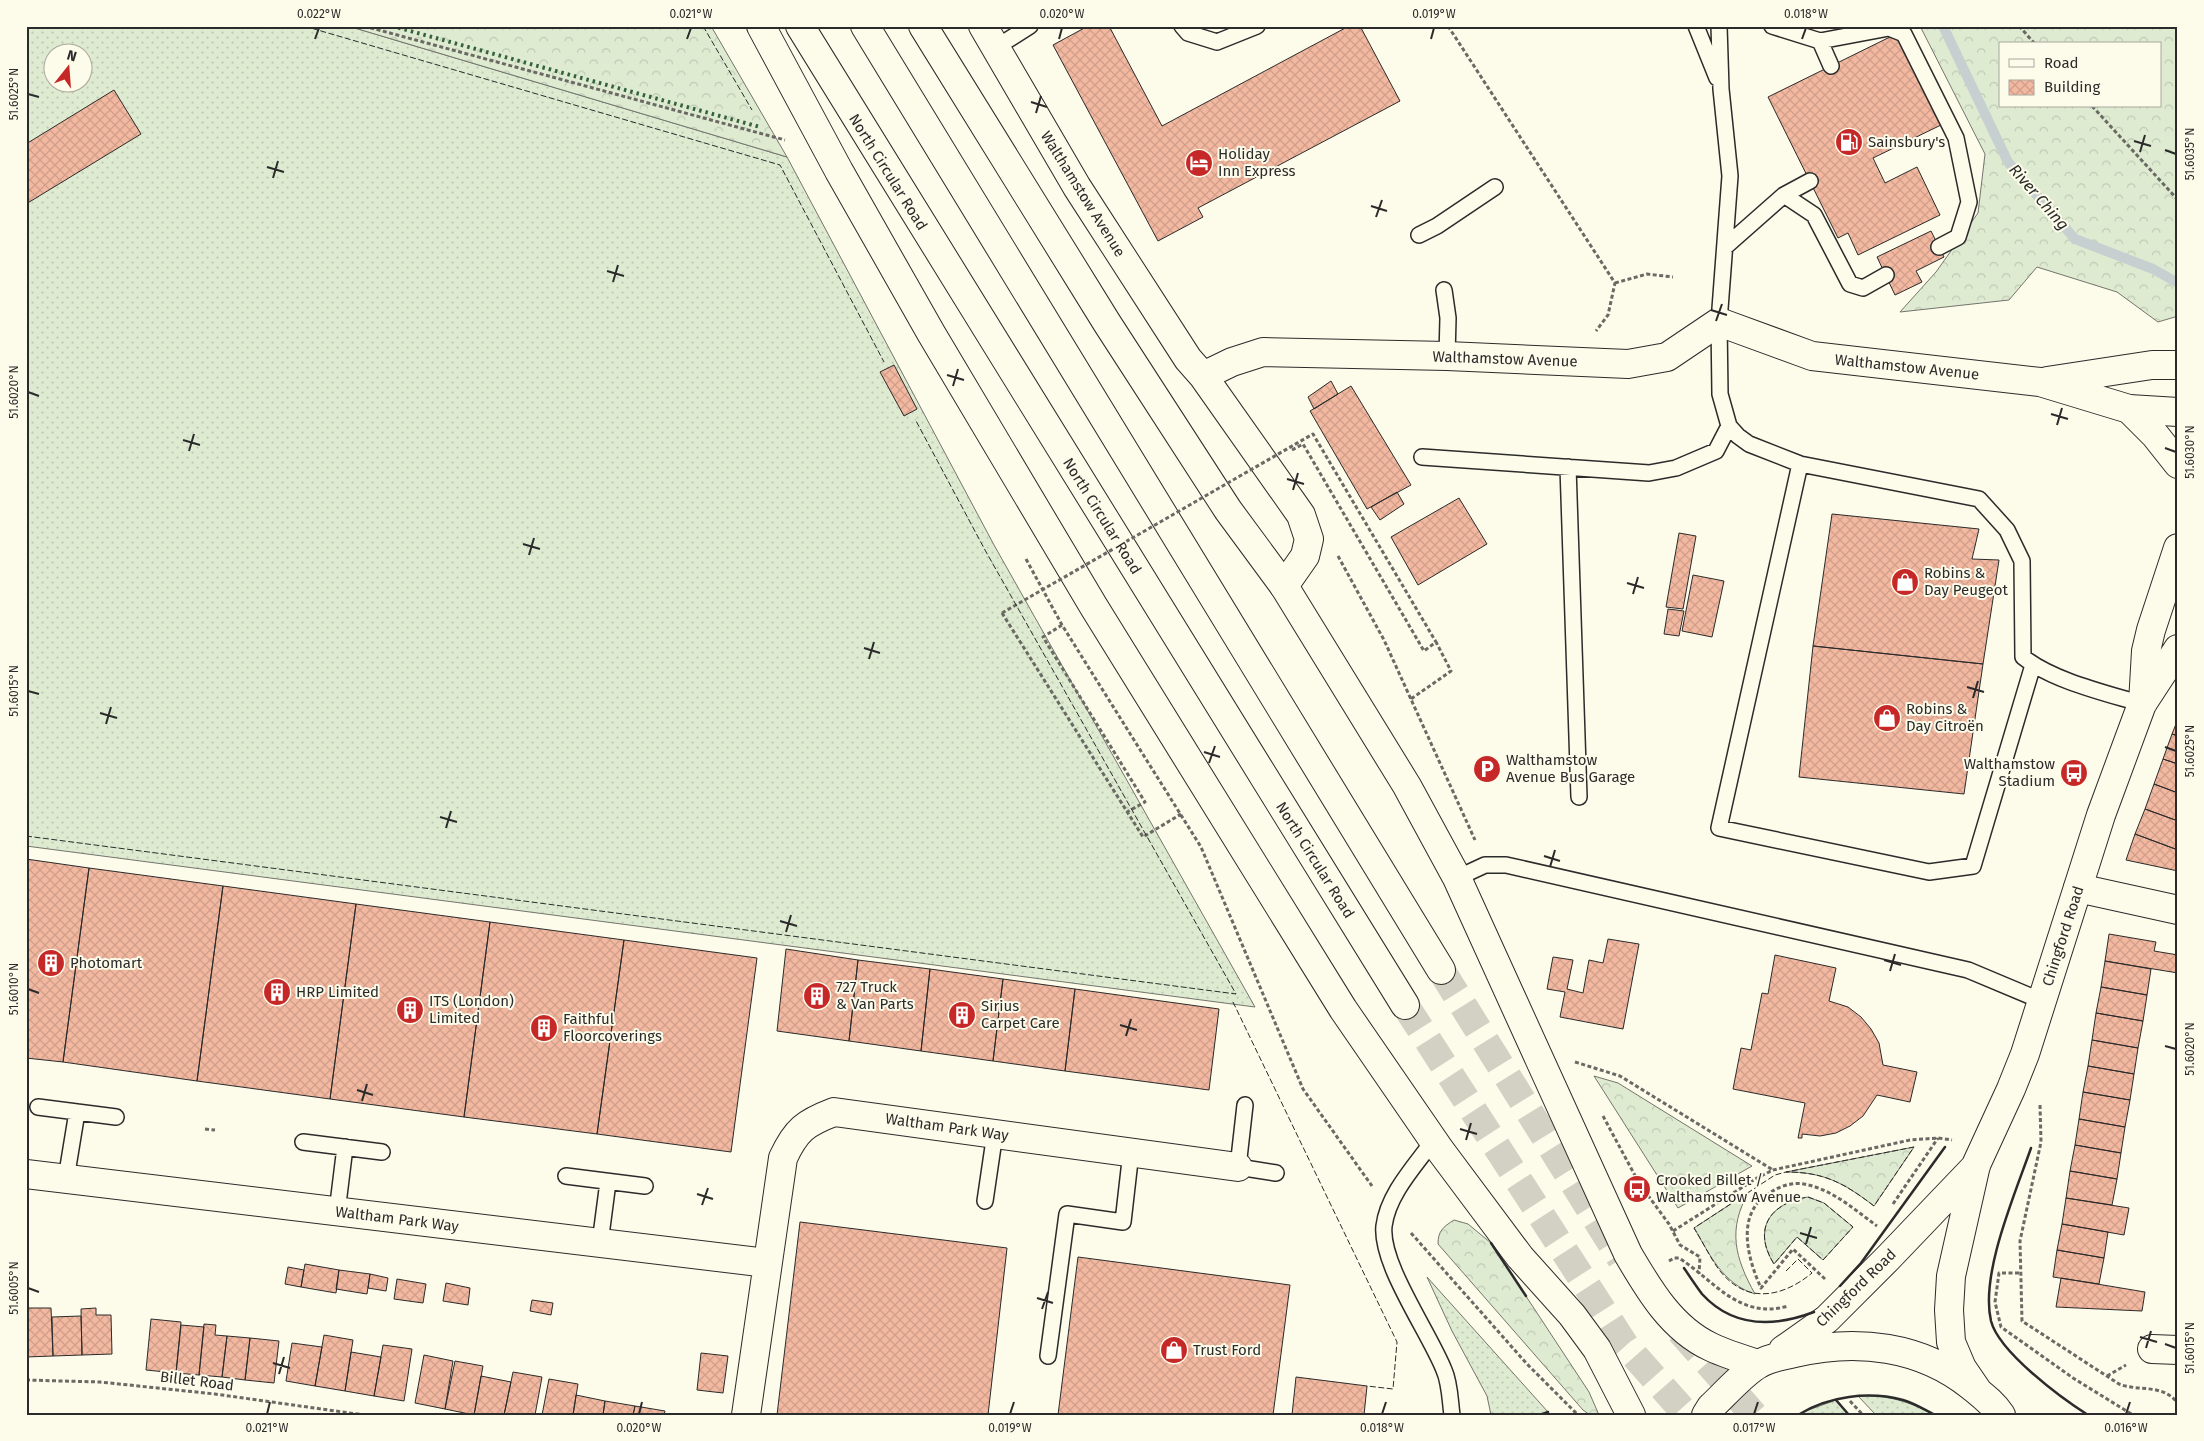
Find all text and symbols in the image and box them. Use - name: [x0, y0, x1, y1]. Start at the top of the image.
- text: 0.022°W: [297, 7, 341, 21]
- text: 0.021°W: [669, 7, 713, 21]
- text: 0.020°W: [1040, 7, 1084, 21]
- text: 0.019°W: [1412, 7, 1456, 21]
- text: 0.018°W: [1784, 7, 1828, 21]
- north arrow: [42, 42, 92, 92]
- legend: [1999, 42, 2162, 108]
- text: N: [65, 47, 79, 66]
- text: Road: [2044, 54, 2079, 72]
- text: 51.6025°N: [7, 68, 21, 120]
- text: Building: [2044, 78, 2100, 96]
- street label: North Circular Road: [845, 111, 931, 233]
- fuel station icon: Sainsbury's: [1834, 127, 1864, 157]
- street label: Walthamstow Avenue: [1037, 128, 1129, 260]
- text: 51.6035°N: [2183, 128, 2197, 180]
- place label: Sainsbury's: [1868, 133, 1945, 151]
- place label: Holiday Inn Express: [1218, 145, 1296, 180]
- hotel icon: Holiday Inn Express: [1184, 148, 1214, 178]
- water label: River Ching: [2005, 160, 2073, 234]
- street label: Walthamstow Avenue: [1432, 347, 1578, 371]
- street label: Walthamstow Avenue: [1834, 350, 1980, 384]
- text: 51.6020°N: [7, 365, 21, 419]
- text: 51.6030°N: [2183, 425, 2197, 479]
- street label: North Circular Road: [1059, 455, 1145, 577]
- place label: Robins & Day Peugeot: [1924, 564, 2008, 599]
- shop icon: Robins & Day Peugeot: [1890, 567, 1920, 597]
- text: 51.6015°N: [7, 665, 21, 717]
- place label: Robins & Day Citroën: [1906, 700, 1984, 735]
- shop icon: Robins & Day Citroën: [1872, 703, 1902, 733]
- text: 51.6025°N: [2183, 725, 2197, 777]
- place label: Walthamstow Avenue Bus Garage: [1506, 751, 1635, 786]
- parking icon: Walthamstow Avenue Bus Garage: [1472, 754, 1502, 784]
- place label: Walthamstow Stadium: [1964, 755, 2055, 790]
- bus stop icon: Walthamstow Stadium: [2059, 758, 2089, 788]
- street label: North Circular Road: [1272, 799, 1358, 921]
- street label: Chingford Road: [2038, 884, 2088, 988]
- building icon: Photomart: [36, 948, 66, 978]
- place label: Photomart: [70, 954, 143, 972]
- text: 51.6010°N: [7, 963, 21, 1015]
- building icon: HRP Limited: [262, 977, 292, 1007]
- place label: 727 Truck & Van Parts: [836, 978, 914, 1013]
- building icon: 727 Truck & Van Parts: [802, 981, 832, 1011]
- place label: HRP Limited: [296, 983, 379, 1001]
- place label: ITS (London) Limited: [429, 992, 514, 1027]
- building icon: ITS (London) Limited: [395, 995, 425, 1025]
- place label: Sirius Carpet Care: [981, 997, 1060, 1032]
- building icon: Sirius Carpet Care: [947, 1000, 977, 1030]
- place label: Faithful Floorcoverings: [563, 1010, 662, 1045]
- building icon: Faithful Floorcoverings: [529, 1013, 559, 1043]
- text: 51.6020°N: [2183, 1022, 2197, 1076]
- street label: Waltham Park Way: [884, 1109, 1010, 1145]
- place label: Crooked Billet / Walthamstow Avenue: [1656, 1171, 1801, 1206]
- bus stop icon: Crooked Billet / Walthamstow Avenue: [1622, 1174, 1652, 1204]
- street label: Waltham Park Way: [334, 1202, 460, 1236]
- street label: Chingford Road: [1812, 1245, 1900, 1331]
- text: 51.6005°N: [7, 1261, 21, 1315]
- text: 51.6015°N: [2183, 1322, 2197, 1374]
- shop icon: Trust Ford: [1159, 1335, 1189, 1365]
- place label: Trust Ford: [1193, 1341, 1261, 1359]
- street label: Billet Road: [159, 1368, 235, 1394]
- text: 0.021°W: [245, 1421, 289, 1435]
- text: 0.020°W: [617, 1421, 661, 1435]
- text: 0.019°W: [988, 1421, 1032, 1435]
- text: 0.018°W: [1360, 1421, 1404, 1435]
- text: 0.017°W: [1733, 1421, 1775, 1435]
- text: 0.016°W: [2104, 1421, 2148, 1435]

